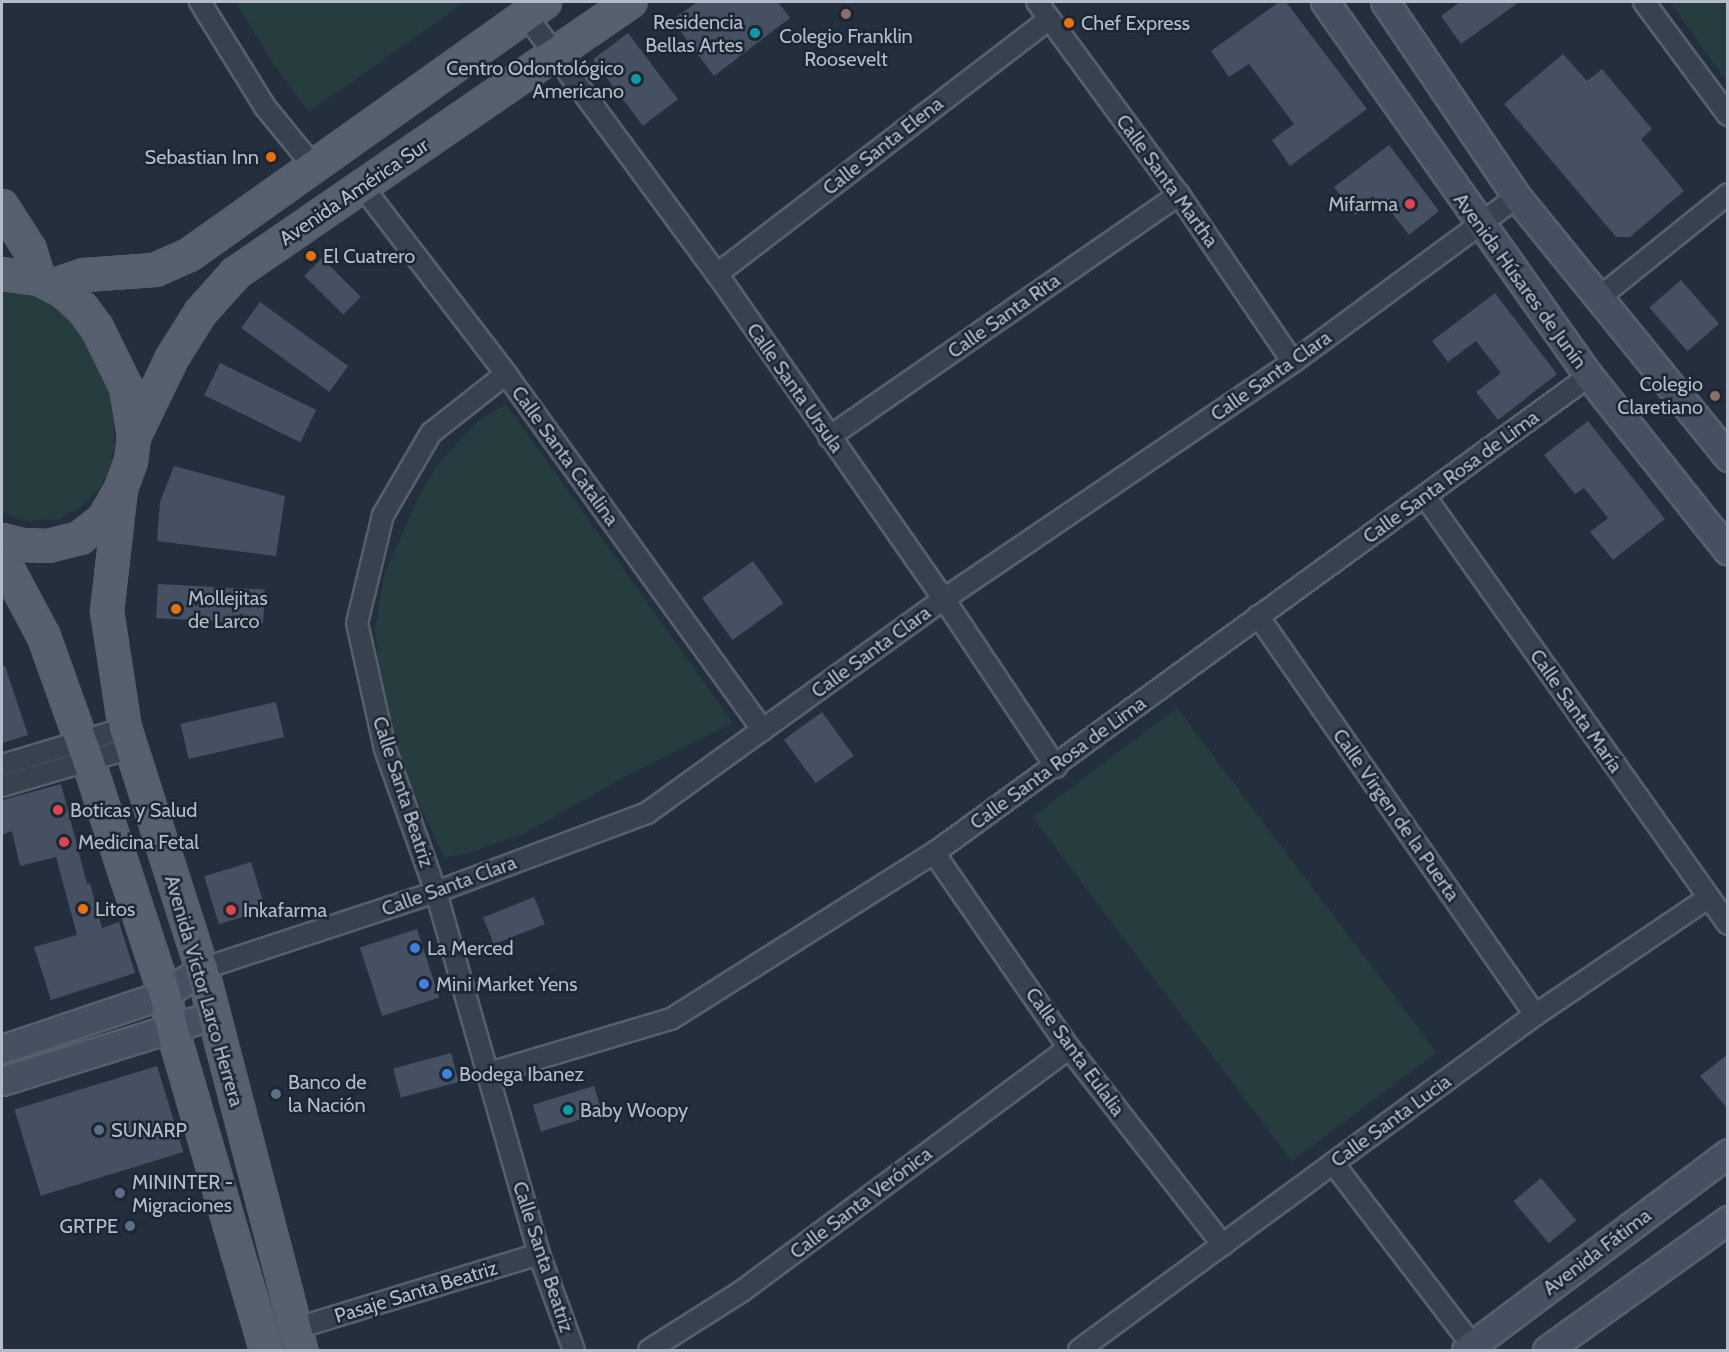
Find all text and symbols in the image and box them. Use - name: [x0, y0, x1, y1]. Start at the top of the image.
- marker: Colegio Franklin Roosevelt: [839, 7, 853, 21]
- place label: Residencia Bellas Artes: [645, 10, 743, 57]
- place label: Chef Express: [1081, 11, 1190, 35]
- marker: Chef Express: [1062, 16, 1076, 30]
- place label: Colegio Franklin Roosevelt: [779, 24, 913, 71]
- marker: Residencia Bellas Artes: [748, 26, 762, 40]
- place label: Centro Odontológico Americano: [446, 56, 624, 103]
- marker: Centro Odontológico Americano: [629, 72, 643, 86]
- street label: Calle Santa Elena: [818, 92, 948, 200]
- street label: Calle Santa Martha: [1111, 110, 1223, 252]
- street label: Avenida América Sur: [275, 133, 433, 251]
- place label: Sebastian Inn: [145, 145, 259, 169]
- marker: Sebastian Inn: [264, 150, 278, 164]
- street label: Avenida Húsares de Junín: [1448, 188, 1592, 374]
- place label: Mifarma: [1328, 192, 1398, 216]
- marker: Mifarma: [1403, 197, 1417, 211]
- place label: El Cuatrero: [323, 244, 415, 268]
- marker: El Cuatrero: [304, 249, 318, 263]
- street label: Calle Santa Rita: [943, 268, 1065, 364]
- street label: Calle Santa Ursula: [741, 319, 849, 457]
- street label: Calle Santa Clara: [1206, 326, 1336, 426]
- place label: Colegio Claretiano: [1617, 372, 1703, 419]
- street label: Calle Santa Catalina: [506, 381, 624, 531]
- marker: Colegio Claretiano: [1708, 389, 1722, 403]
- street label: Calle Santa Rosa de Lima: [1358, 405, 1544, 549]
- place label: Mollejitas de Larco: [188, 586, 268, 633]
- street label: Calle Santa Clara: [807, 601, 935, 703]
- marker: Mollejitas de Larco: [169, 602, 183, 616]
- street label: Calle Santa María: [1525, 645, 1627, 777]
- street label: Calle Santa Rosa de Lima: [965, 691, 1151, 835]
- street label: Calle Santa Beatriz: [367, 713, 439, 871]
- street label: Calle Virgen de la Puerta: [1327, 724, 1465, 906]
- place label: Boticas y Salud: [70, 798, 197, 822]
- marker: Boticas y Salud: [51, 803, 65, 817]
- place label: Medicina Fetal: [78, 830, 199, 854]
- marker: Medicina Fetal: [55, 833, 73, 851]
- street label: Calle Santa Clara: [378, 851, 520, 921]
- street label: Avenida Víctor Larco Herrera: [159, 873, 249, 1109]
- place label: Litos: [95, 897, 135, 921]
- place label: Inkafarma: [243, 898, 327, 922]
- marker: Litos: [76, 902, 90, 916]
- marker: Inkafarma: [224, 903, 238, 917]
- place label: La Merced: [427, 936, 514, 960]
- marker: La Merced: [408, 941, 422, 955]
- place label: Mini Market Yens: [436, 972, 578, 996]
- marker: Mini Market Yens: [417, 977, 431, 991]
- street label: Calle Santa Eulalia: [1020, 983, 1130, 1121]
- place label: Bodega Ibanez: [459, 1062, 584, 1086]
- marker: Bodega Ibanez: [440, 1067, 454, 1081]
- street label: Calle Santa Lucia: [1326, 1069, 1456, 1173]
- place label: Banco de la Nación: [288, 1070, 366, 1117]
- marker: Banco de la Nación: [269, 1087, 283, 1101]
- place label: Baby Woopy: [580, 1098, 688, 1122]
- marker: Baby Woopy: [561, 1103, 575, 1117]
- place label: SUNARP: [111, 1118, 187, 1142]
- marker: SUNARP: [92, 1123, 106, 1137]
- street label: Calle Santa Verónica: [785, 1142, 937, 1264]
- place label: MININTER - Migraciones: [132, 1170, 233, 1217]
- street label: Calle Santa Beatriz: [507, 1178, 579, 1336]
- marker: MININTER - Migraciones: [113, 1186, 127, 1200]
- street label: Avenida Fátima: [1538, 1204, 1656, 1300]
- place label: GRTPE: [60, 1214, 118, 1238]
- marker: GRTPE: [123, 1219, 137, 1233]
- street label: Pasaje Santa Beatriz: [332, 1256, 500, 1328]

